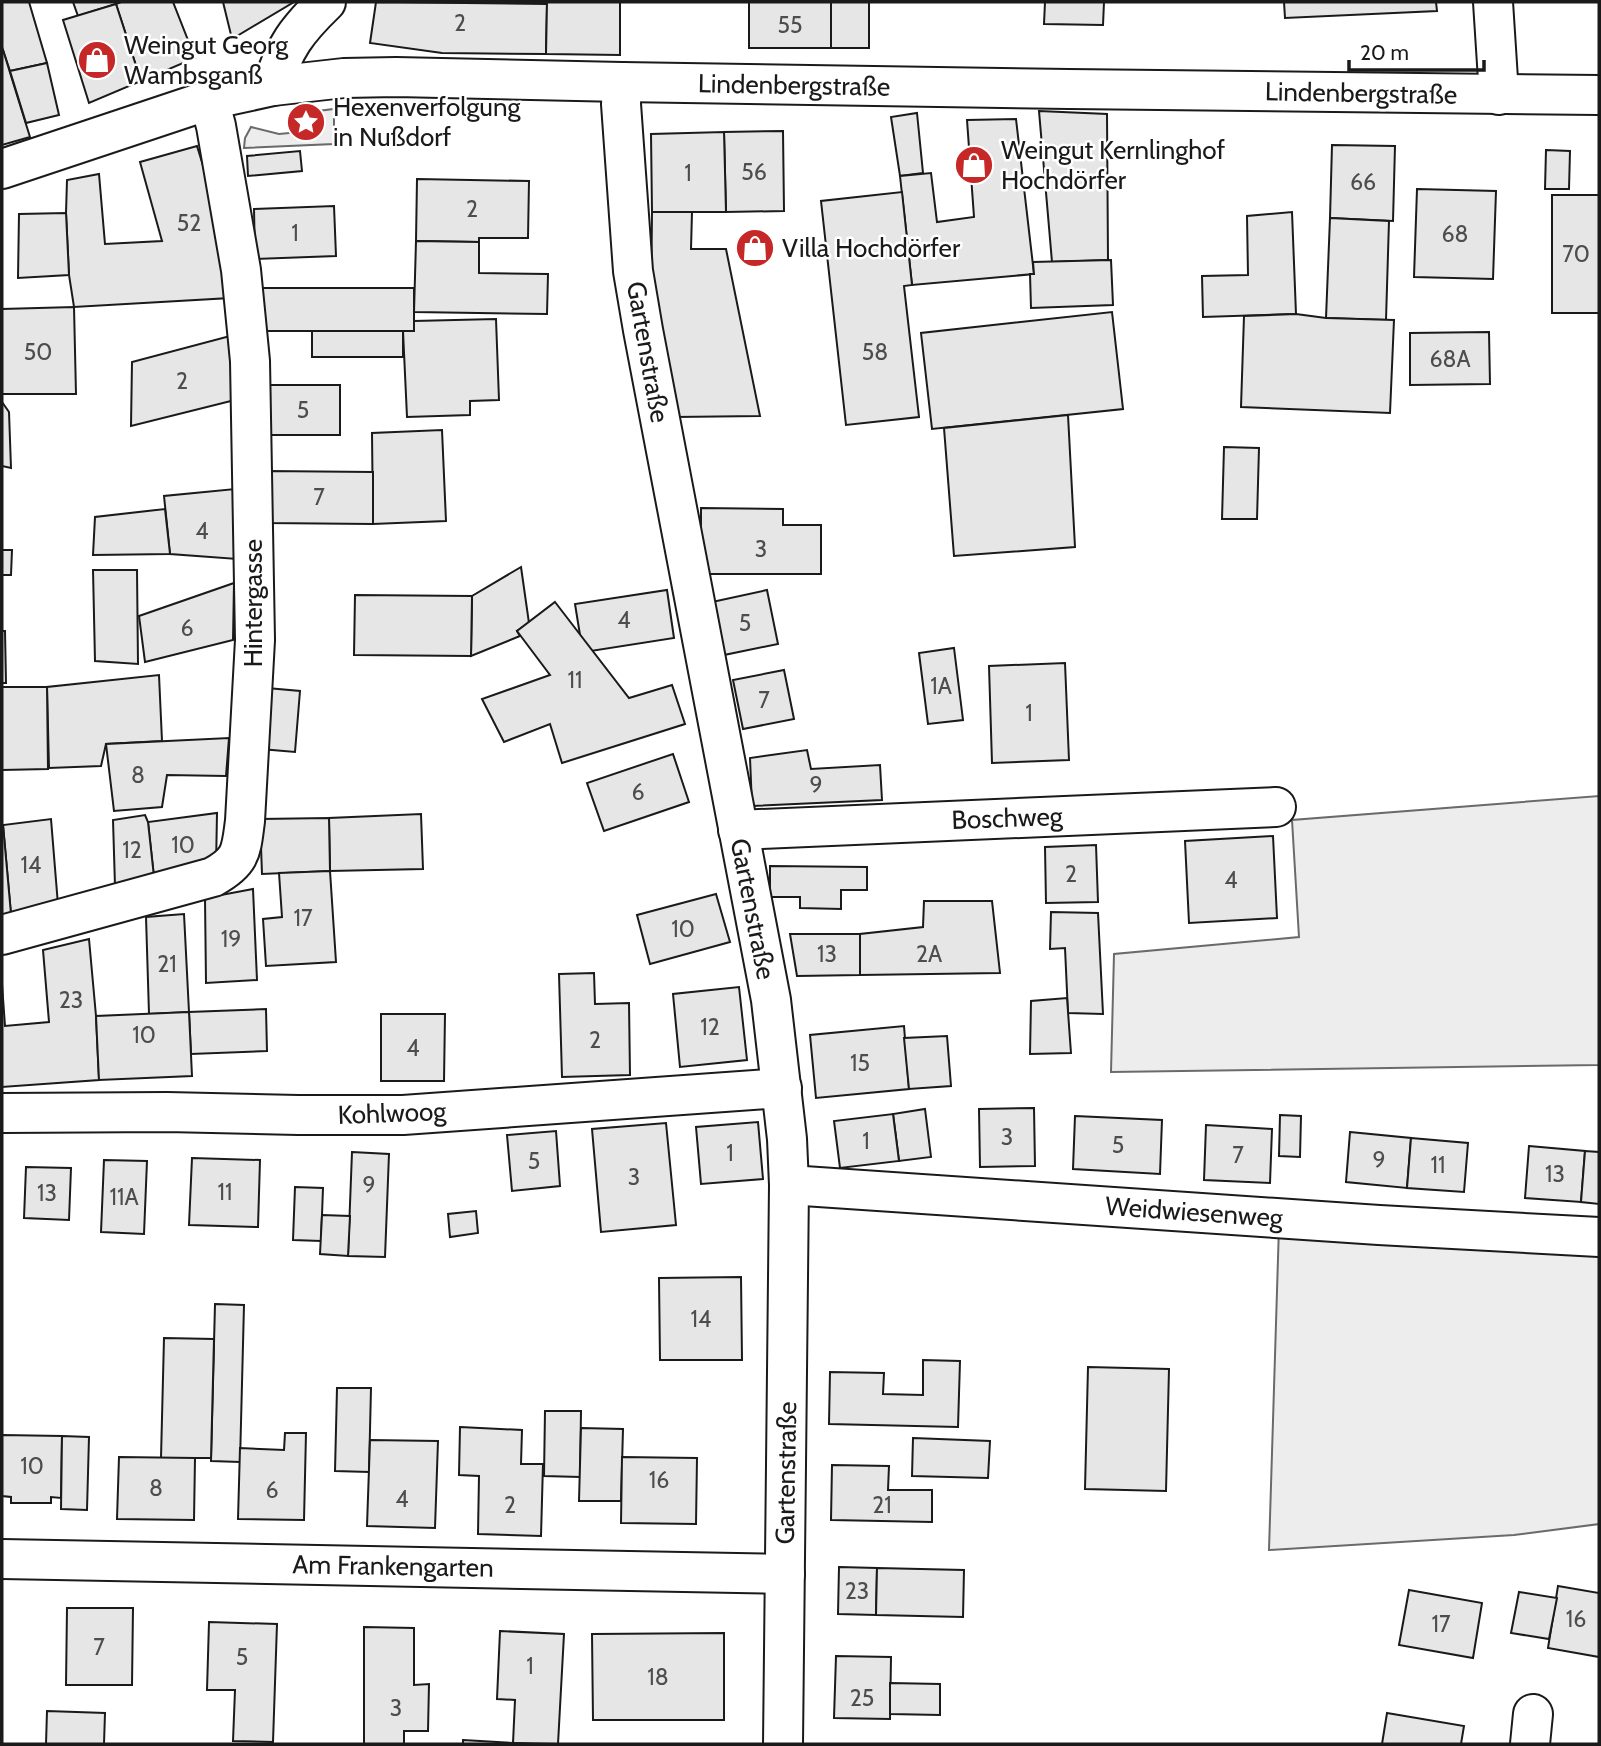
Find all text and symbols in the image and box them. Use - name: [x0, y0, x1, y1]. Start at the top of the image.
- house number: 2: [454, 9, 466, 37]
- house number: 55: [778, 11, 802, 39]
- scale bar: [1349, 28, 1484, 72]
- place label: Weingut Georg Wambsganß: [124, 29, 289, 91]
- shop icon: Weingut Georg Wambsganß: [76, 39, 118, 81]
- text: 20 m: [1360, 40, 1409, 65]
- street label: Lindenbergstraße: [698, 67, 890, 103]
- street label: Lindenbergstraße: [1265, 75, 1457, 111]
- place label: Hexenverfolgung in Nußdorf: [333, 91, 522, 153]
- place icon: Hexenverfolgung in Nußdorf: [285, 101, 327, 143]
- place label: Weingut Kernlinghof Hochdörfer: [1001, 134, 1225, 196]
- shop icon: Weingut Kernlinghof Hochdörfer: [953, 144, 995, 186]
- house number: 56: [741, 158, 767, 186]
- house number: 1: [684, 159, 692, 187]
- house number: 66: [1350, 168, 1376, 196]
- house number: 2: [466, 195, 478, 223]
- house number: 52: [177, 209, 201, 237]
- house number: 1: [291, 219, 299, 247]
- house number: 68: [1441, 220, 1469, 248]
- shop icon: Villa Hochdörfer: [734, 227, 776, 269]
- place label: Villa Hochdörfer: [782, 232, 961, 264]
- house number: 70: [1562, 240, 1590, 268]
- street label: Gartenstraße: [620, 279, 676, 425]
- house number: 50: [24, 338, 52, 366]
- house number: 58: [862, 338, 888, 366]
- house number: 68A: [1429, 345, 1471, 373]
- house number: 2: [176, 367, 188, 395]
- house number: 5: [297, 396, 309, 424]
- house number: 7: [313, 483, 325, 511]
- house number: 4: [195, 517, 209, 545]
- house number: 3: [755, 535, 767, 563]
- street label: Hintergasse: [237, 539, 269, 667]
- house number: 4: [617, 606, 631, 634]
- house number: 5: [739, 609, 751, 637]
- house number: 6: [180, 614, 194, 642]
- house number: 11: [568, 666, 583, 694]
- house number: 1A: [930, 672, 952, 700]
- house number: 7: [758, 686, 770, 714]
- house number: 1: [1025, 699, 1033, 727]
- house number: 8: [131, 761, 145, 789]
- house number: 9: [809, 771, 823, 799]
- house number: 6: [631, 778, 645, 806]
- street label: Boschweg: [951, 800, 1064, 836]
- house number: 10: [171, 831, 195, 859]
- house number: 12: [122, 836, 142, 864]
- street label: Gartenstraße: [724, 836, 782, 982]
- house number: 14: [21, 851, 41, 879]
- house number: 2: [1065, 860, 1077, 888]
- house number: 4: [1224, 866, 1238, 894]
- house number: 17: [293, 904, 313, 932]
- house number: 10: [671, 915, 695, 943]
- house number: 19: [221, 925, 241, 953]
- house number: 13: [817, 940, 837, 968]
- house number: 2A: [916, 940, 942, 968]
- house number: 21: [157, 950, 177, 978]
- house number: 23: [59, 986, 83, 1014]
- house number: 12: [700, 1013, 720, 1041]
- house number: 10: [132, 1021, 156, 1049]
- house number: 2: [589, 1026, 601, 1054]
- house number: 4: [406, 1034, 420, 1062]
- house number: 15: [850, 1049, 870, 1077]
- street label: Kohlwoog: [337, 1095, 448, 1131]
- house number: 3: [1001, 1123, 1013, 1151]
- house number: 1: [862, 1127, 870, 1155]
- house number: 5: [1112, 1131, 1124, 1159]
- house number: 1: [726, 1139, 734, 1167]
- house number: 7: [1232, 1141, 1244, 1169]
- house number: 9: [1372, 1146, 1386, 1174]
- house number: 5: [528, 1147, 540, 1175]
- house number: 11: [1431, 1151, 1446, 1179]
- house number: 13: [1545, 1160, 1565, 1188]
- house number: 3: [628, 1163, 640, 1191]
- house number: 9: [362, 1171, 376, 1199]
- house number: 11: [218, 1178, 233, 1206]
- house number: 13: [37, 1179, 57, 1207]
- house number: 11A: [109, 1183, 139, 1211]
- street label: Weidwiesenweg: [1104, 1190, 1285, 1234]
- house number: 14: [691, 1305, 711, 1333]
- street label: Gartenstraße: [769, 1401, 803, 1545]
- house number: 10: [20, 1452, 44, 1480]
- house number: 16: [649, 1466, 669, 1494]
- house number: 8: [149, 1474, 163, 1502]
- house number: 6: [265, 1476, 279, 1504]
- house number: 4: [395, 1485, 409, 1513]
- house number: 2: [504, 1491, 516, 1519]
- house number: 21: [872, 1491, 892, 1519]
- street label: Am Frankengarten: [292, 1548, 494, 1584]
- house number: 23: [845, 1577, 869, 1605]
- house number: 16: [1566, 1605, 1586, 1633]
- house number: 17: [1431, 1610, 1451, 1638]
- house number: 7: [93, 1633, 105, 1661]
- house number: 5: [236, 1643, 248, 1671]
- house number: 1: [526, 1652, 534, 1680]
- house number: 18: [647, 1663, 669, 1691]
- house number: 25: [850, 1684, 874, 1712]
- house number: 3: [390, 1694, 402, 1722]

